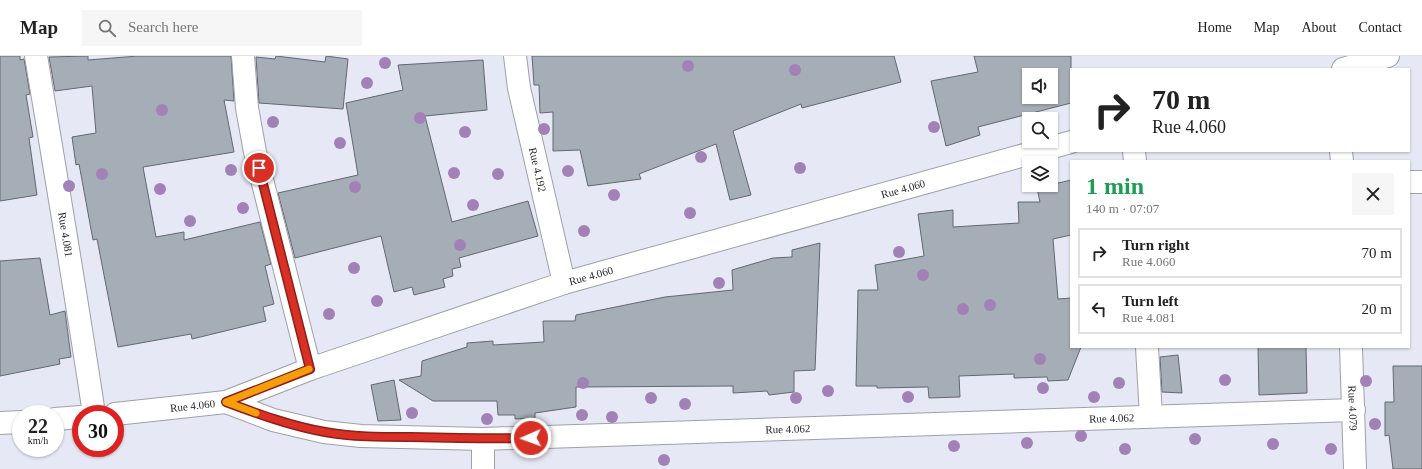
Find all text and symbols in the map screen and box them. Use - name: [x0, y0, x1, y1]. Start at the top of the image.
- search box: [82, 10, 362, 46]
- text: Map: [20, 17, 58, 38]
- icon: search: [96, 17, 118, 39]
- text: Search here: [128, 19, 198, 35]
- text: Home: [1198, 20, 1232, 35]
- text: Map: [1254, 20, 1279, 35]
- text: About: [1301, 20, 1336, 35]
- text: Contact: [1358, 20, 1402, 35]
- map controls: [1022, 68, 1058, 192]
- button: sound: [1022, 68, 1058, 104]
- icon: right: [1086, 84, 1138, 136]
- text: 70 m: [1152, 84, 1210, 115]
- button: search: [1022, 112, 1058, 148]
- text: Rue 4.060: [1152, 117, 1226, 137]
- street label: Rue 4.192: [527, 146, 549, 193]
- pin: [242, 151, 276, 185]
- button: layers: [1022, 156, 1058, 192]
- icon: arrive: [248, 157, 270, 179]
- text: 1 min: [1086, 173, 1144, 199]
- button: close: [1352, 173, 1394, 215]
- street label: Rue 4.060: [880, 177, 927, 201]
- text: 140 m · 07:07: [1086, 201, 1159, 216]
- street label: Rue 4.081: [56, 211, 75, 258]
- text: Turn right: [1122, 237, 1189, 253]
- icon: right: [1088, 242, 1110, 264]
- text: 70 m: [1362, 245, 1392, 261]
- text: Rue 4.060: [1122, 254, 1175, 269]
- street label: Rue 4.060: [568, 264, 615, 287]
- text: Turn left: [1122, 293, 1179, 309]
- icon: left: [1088, 298, 1110, 320]
- text: 20 m: [1362, 301, 1392, 317]
- text: Rue 4.081: [1122, 310, 1175, 325]
- street label: Rue 4.079: [1346, 385, 1360, 431]
- street label: Rue 4.060: [169, 397, 216, 414]
- speed limit sign: 30: [72, 405, 124, 457]
- street label: Rue 4.062: [1089, 411, 1134, 425]
- text: 22: [28, 415, 48, 437]
- position arrow: [510, 417, 552, 459]
- street label: Rue 4.062: [765, 422, 811, 436]
- text: km/h: [28, 435, 48, 446]

